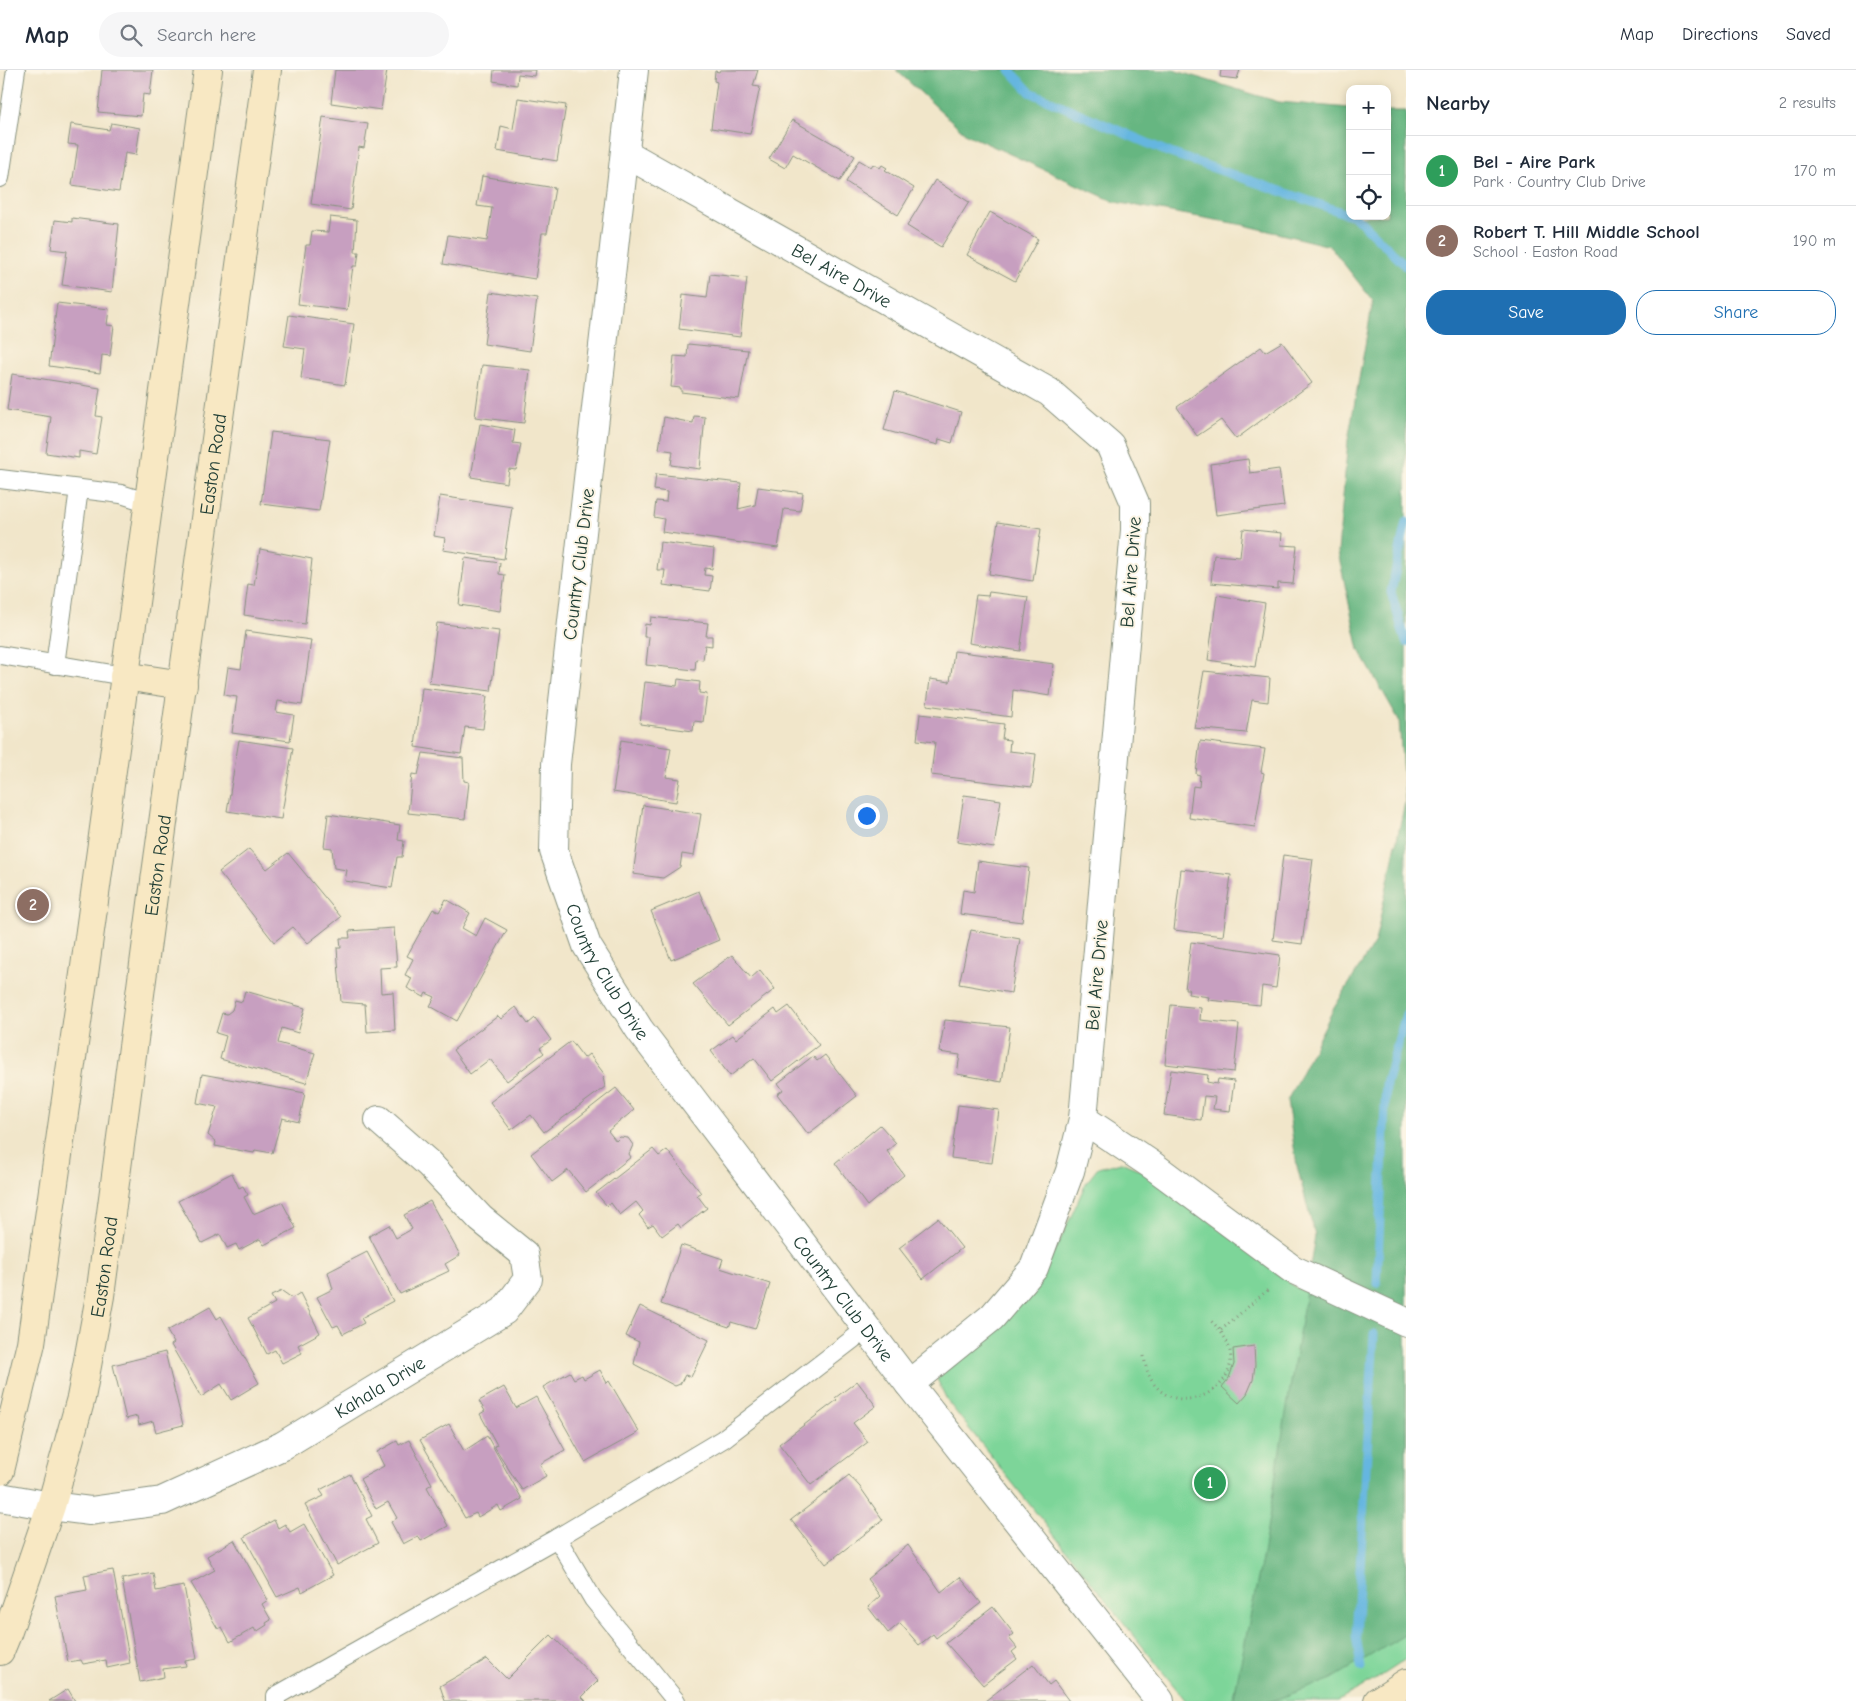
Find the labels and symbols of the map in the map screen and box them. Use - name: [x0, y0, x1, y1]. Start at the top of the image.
- street label: Bel Aire Drive: [788, 239, 895, 313]
- street label: Easton Road: [196, 412, 231, 516]
- street label: Country Club Drive: [559, 487, 599, 641]
- street label: Bel Aire Drive: [1116, 516, 1146, 628]
- your location: [854, 803, 880, 829]
- street label: Easton Road: [140, 813, 176, 918]
- pin: 2: [17, 886, 49, 924]
- street label: Country Club Drive: [561, 901, 653, 1045]
- street label: Bel Aire Drive: [1081, 919, 1113, 1031]
- street label: Easton Road: [86, 1215, 122, 1319]
- street label: Country Club Drive: [788, 1231, 898, 1366]
- street label: Kahala Drive: [331, 1352, 429, 1423]
- pin: 1: [1194, 1464, 1226, 1502]

